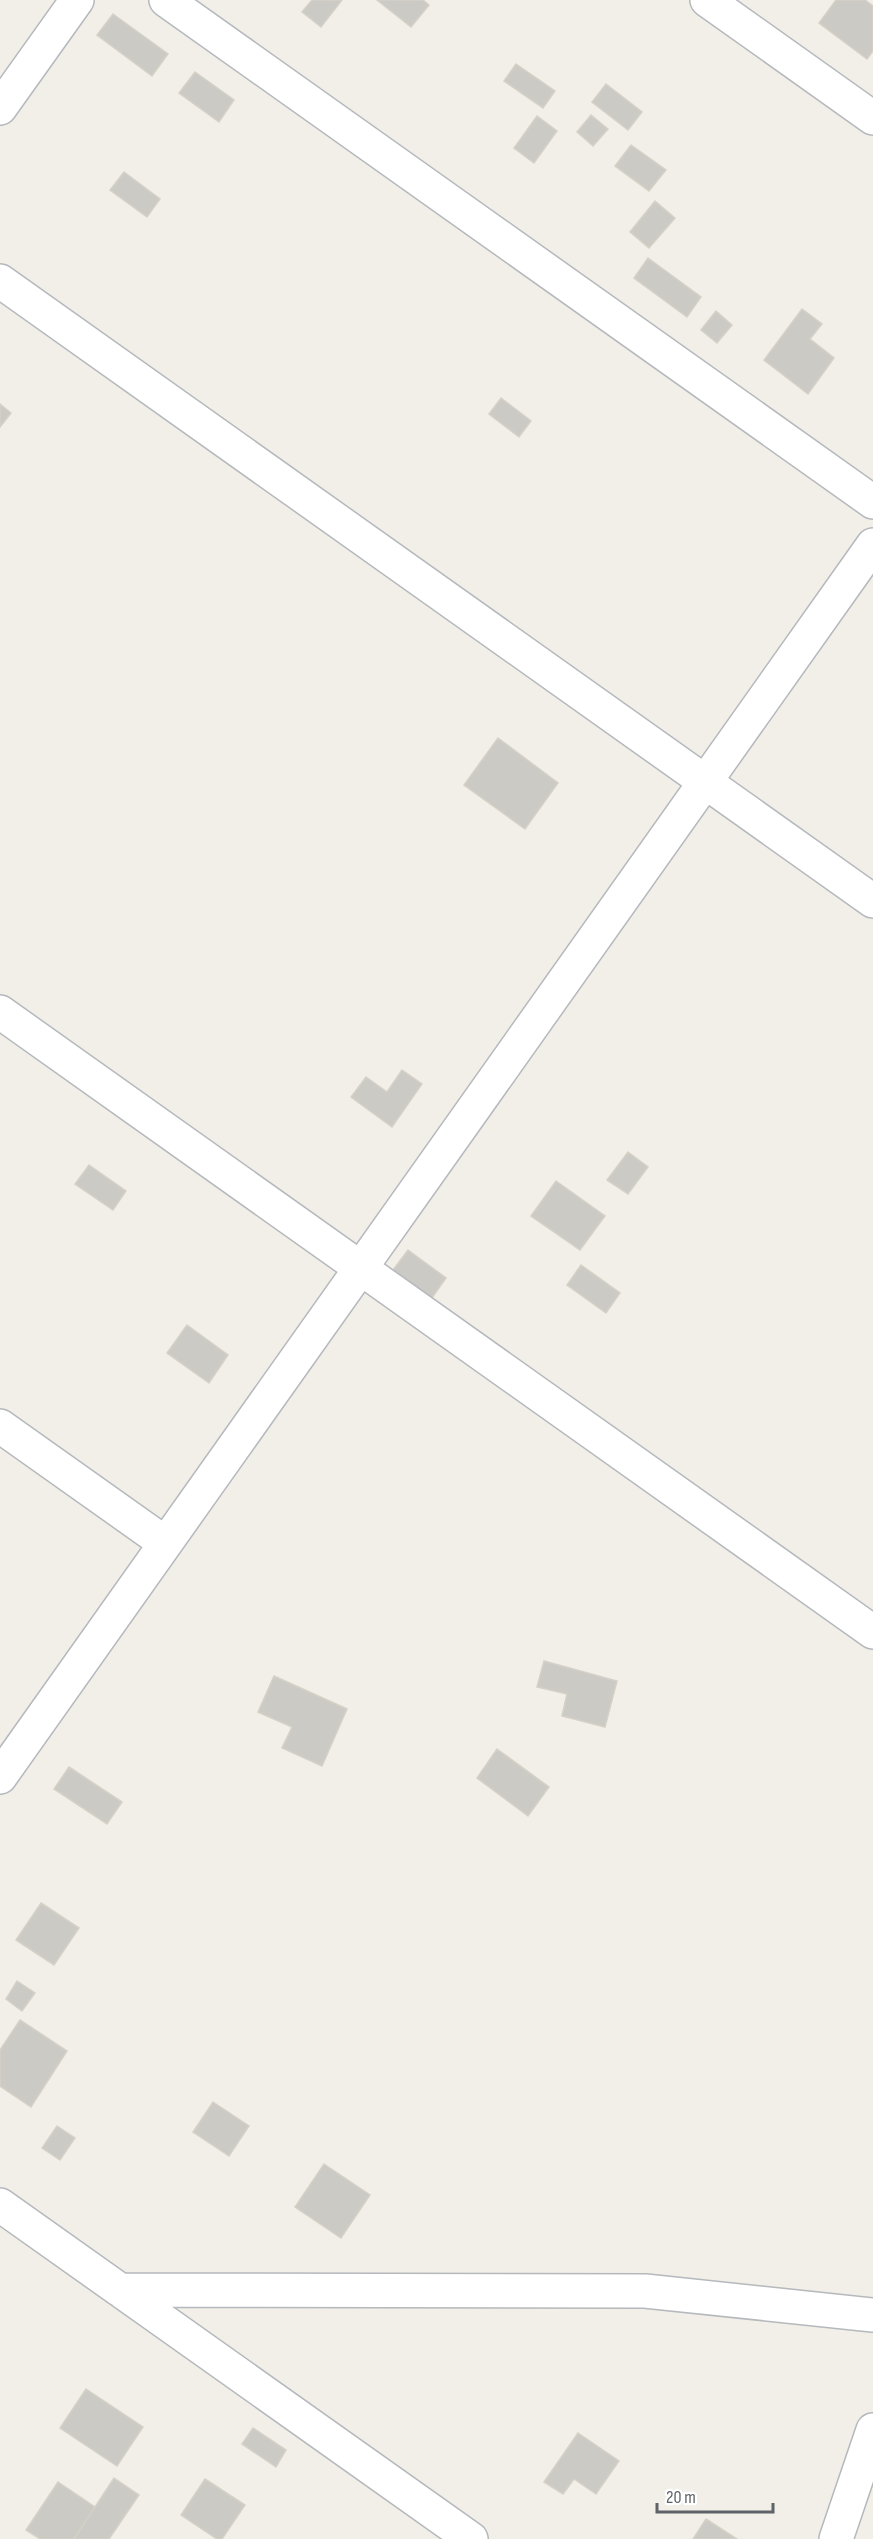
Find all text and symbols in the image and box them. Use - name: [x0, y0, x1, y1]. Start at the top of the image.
- scale bar: [657, 2476, 772, 2514]
- text: 20 m: [666, 2487, 696, 2508]

